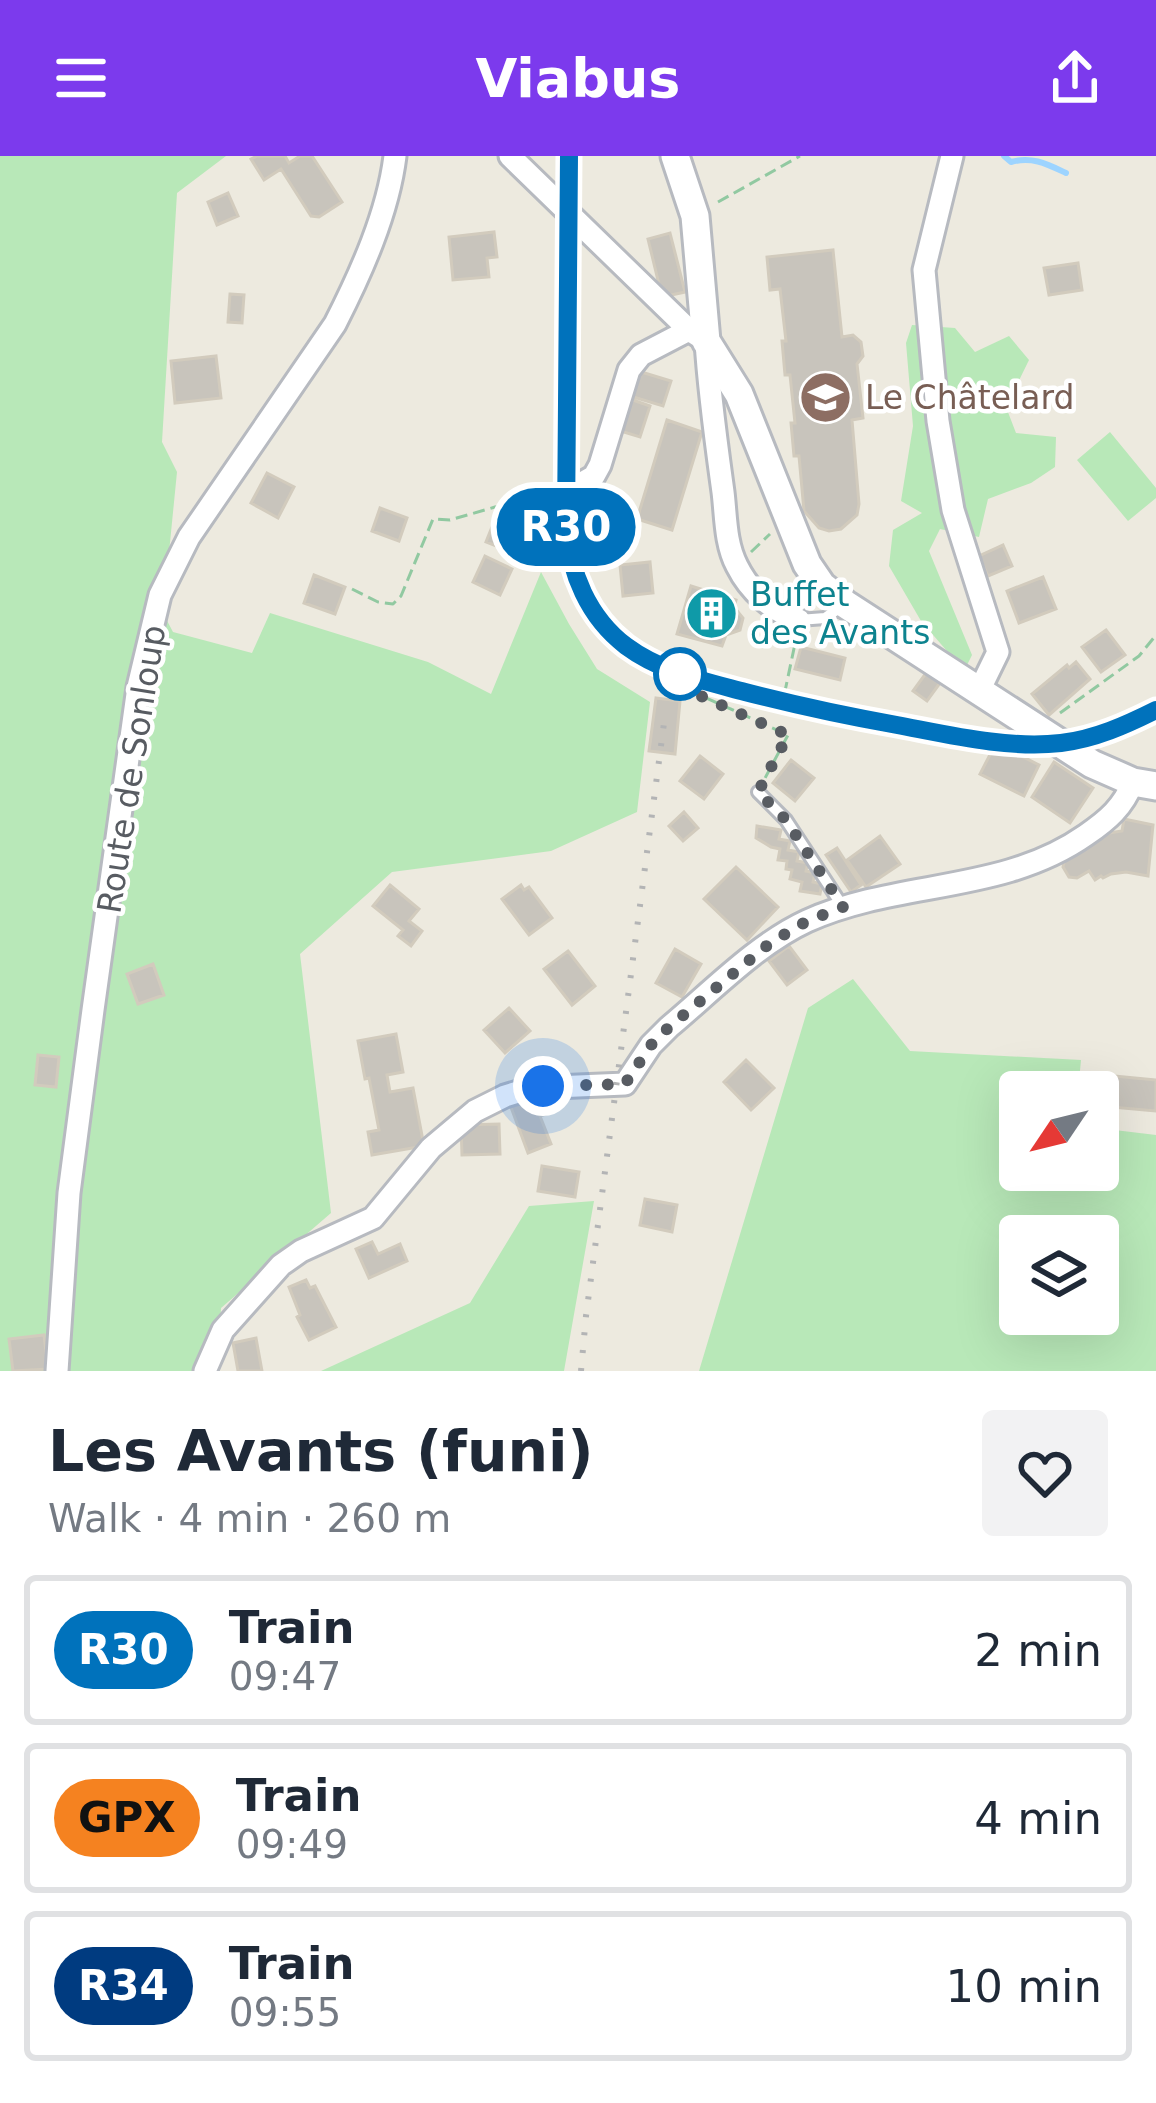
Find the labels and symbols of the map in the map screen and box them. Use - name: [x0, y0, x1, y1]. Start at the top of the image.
- school or university icon: Le Châtelard: [798, 369, 854, 425]
- place label: Le Châtelard: [865, 378, 1074, 417]
- line badge: R30: [497, 488, 635, 566]
- place label: Buffet des Avants: [750, 575, 930, 652]
- building icon: Buffet des Avants: [683, 585, 739, 641]
- street label: Route de Sonloup: [89, 622, 174, 916]
- unlabelled marker: [655, 649, 705, 699]
- your location: [513, 1056, 573, 1116]
- north arrow: [999, 1071, 1119, 1191]

